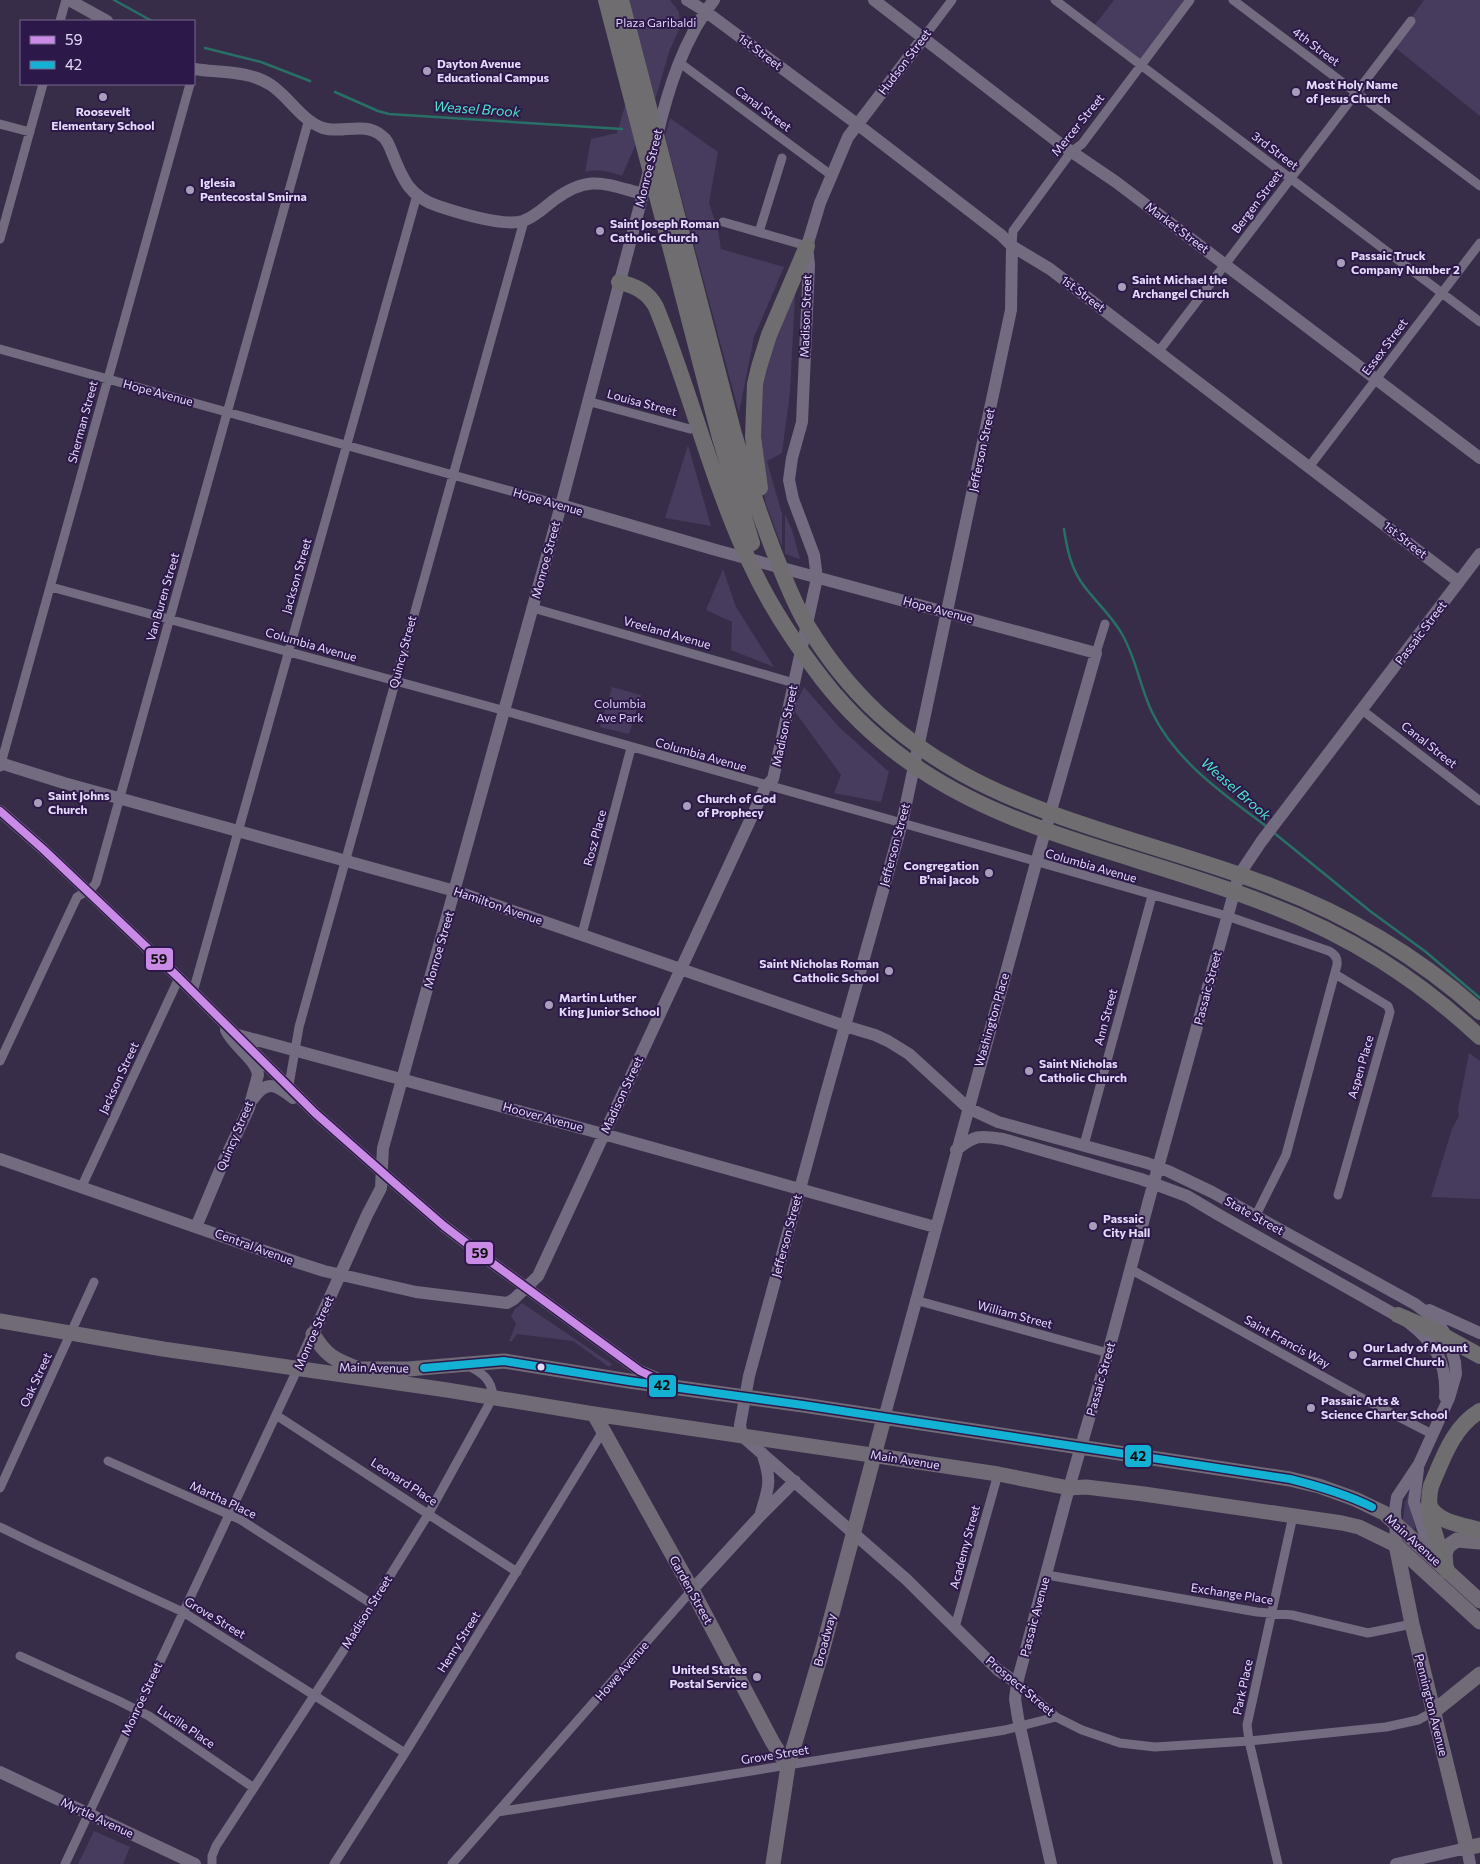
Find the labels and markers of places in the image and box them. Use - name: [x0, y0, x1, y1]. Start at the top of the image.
- place label: Dayton Avenue Educational Campus: [437, 56, 550, 84]
- marker: Dayton Avenue Educational Campus: [421, 65, 433, 77]
- place label: Most Holy Name of Jesus Church: [1306, 77, 1398, 106]
- marker: Most Holy Name of Jesus Church: [1290, 86, 1302, 98]
- marker: Roosevelt Elementary School: [97, 91, 109, 103]
- place label: Roosevelt Elementary School: [51, 104, 155, 132]
- place label: Iglesia Pentecostal Smirna: [200, 175, 307, 203]
- marker: Iglesia Pentecostal Smirna: [184, 184, 196, 196]
- place label: Saint Joseph Roman Catholic Church: [610, 216, 719, 244]
- marker: Saint Joseph Roman Catholic Church: [594, 225, 606, 237]
- place label: Passaic Truck Company Number 2: [1351, 248, 1460, 276]
- marker: Passaic Truck Company Number 2: [1335, 257, 1347, 269]
- place label: Saint Michael the Archangel Church: [1132, 272, 1229, 300]
- marker: Saint Michael the Archangel Church: [1116, 281, 1128, 293]
- place label: Saint Johns Church: [48, 788, 110, 816]
- place label: Church of God of Prophecy: [697, 791, 776, 819]
- marker: Saint Johns Church: [32, 797, 44, 809]
- marker: Church of God of Prophecy: [681, 800, 693, 812]
- place label: Congregation B'nai Jacob: [904, 858, 979, 887]
- marker: Congregation B'nai Jacob: [983, 867, 995, 879]
- place label: Saint Nicholas Roman Catholic School: [759, 956, 879, 984]
- marker: Saint Nicholas Roman Catholic School: [883, 965, 895, 977]
- place label: Martin Luther King Junior School: [559, 990, 660, 1019]
- marker: Martin Luther King Junior School: [543, 999, 555, 1011]
- place label: Saint Nicholas Catholic Church: [1039, 1056, 1127, 1084]
- marker: Saint Nicholas Catholic Church: [1023, 1065, 1035, 1077]
- place label: Passaic City Hall: [1103, 1211, 1150, 1239]
- marker: Passaic City Hall: [1087, 1220, 1099, 1232]
- place label: Our Lady of Mount Carmel Church: [1363, 1340, 1468, 1368]
- marker: Our Lady of Mount Carmel Church: [1347, 1349, 1359, 1361]
- unlabelled marker: [536, 1362, 546, 1372]
- place label: Passaic Arts & Science Charter School: [1321, 1393, 1448, 1421]
- marker: Passaic Arts & Science Charter School: [1305, 1402, 1317, 1414]
- place label: United States Postal Service: [669, 1662, 747, 1690]
- marker: United States Postal Service: [751, 1671, 763, 1683]

